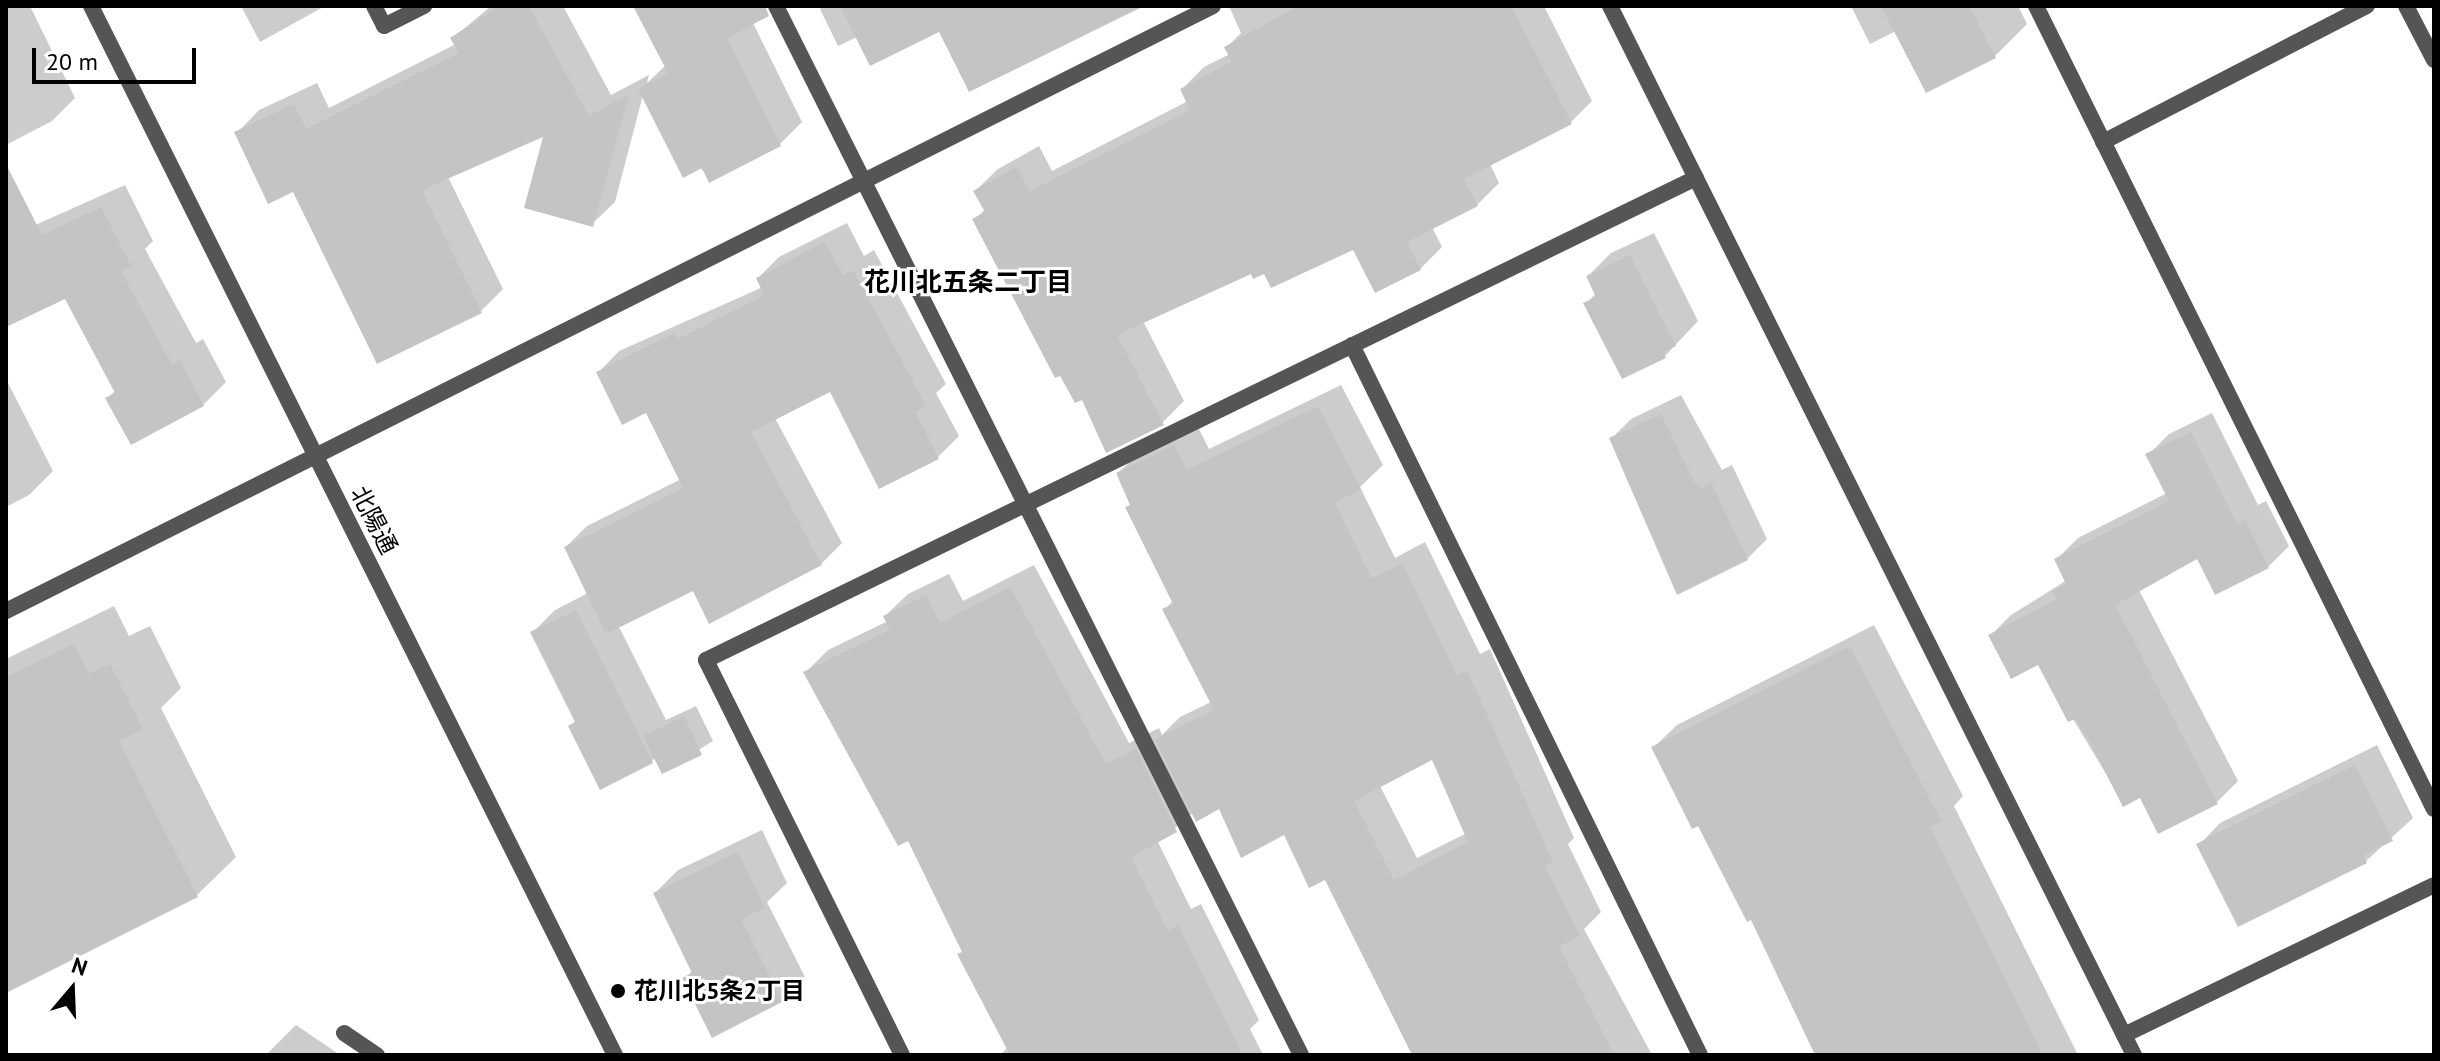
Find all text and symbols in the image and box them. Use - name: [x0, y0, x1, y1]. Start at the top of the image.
- scale bar: [36, 32, 200, 82]
- text: 20 m: [46, 46, 98, 77]
- district label: 花川北五条二丁目: [864, 266, 1072, 298]
- street label: 北陽通: [345, 481, 403, 559]
- north arrow: [32, 949, 112, 1029]
- text: N: [68, 951, 91, 982]
- place label: 花川北5条2丁目: [634, 977, 805, 1005]
- marker: 花川北5条2丁目: [609, 982, 627, 1000]

